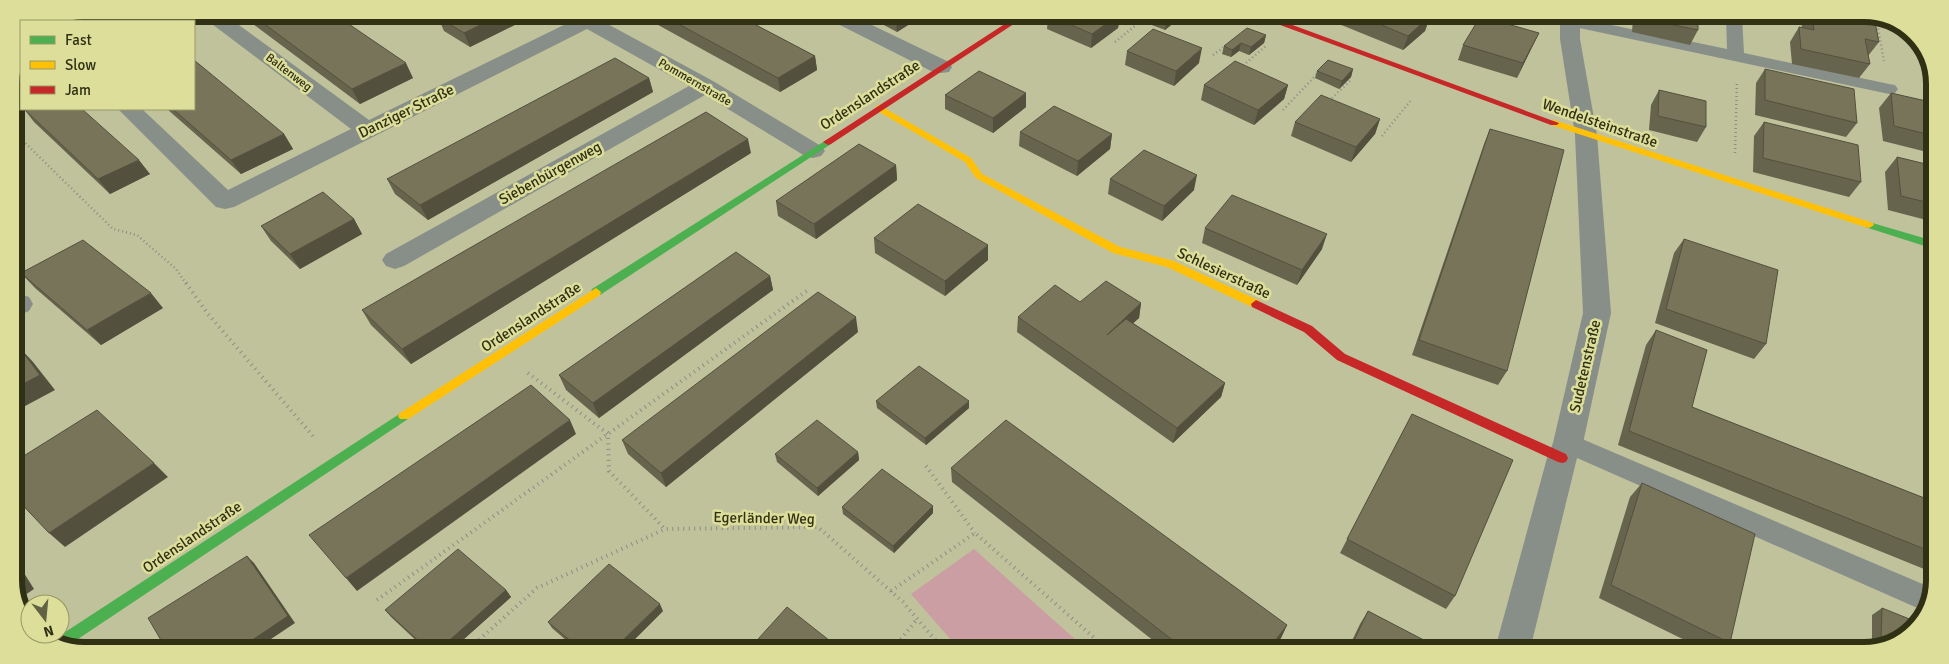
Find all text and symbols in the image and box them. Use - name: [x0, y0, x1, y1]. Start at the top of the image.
- legend: [20, 20, 195, 110]
- text: Fast: [65, 31, 92, 49]
- street label: Baltenweg: [263, 50, 315, 95]
- street label: Pommernstraße: [655, 55, 734, 109]
- text: Slow: [65, 56, 96, 74]
- street label: Ordenslandstraße: [817, 56, 923, 134]
- street label: Danziger Straße: [355, 80, 457, 142]
- text: Jam: [65, 81, 91, 99]
- street label: Wendelsteinstraße: [1540, 95, 1660, 151]
- street label: Siebenbürgenweg: [496, 137, 604, 209]
- street label: Schlesierstraße: [1175, 244, 1273, 302]
- street label: Ordenslandstraße: [478, 278, 584, 356]
- street label: Sudetenstraße: [1566, 318, 1604, 414]
- street label: Ordenslandstraße: [139, 497, 245, 577]
- street label: Egerländer Weg: [713, 508, 815, 528]
- north arrow: [20, 594, 70, 644]
- text: N: [41, 622, 55, 641]

